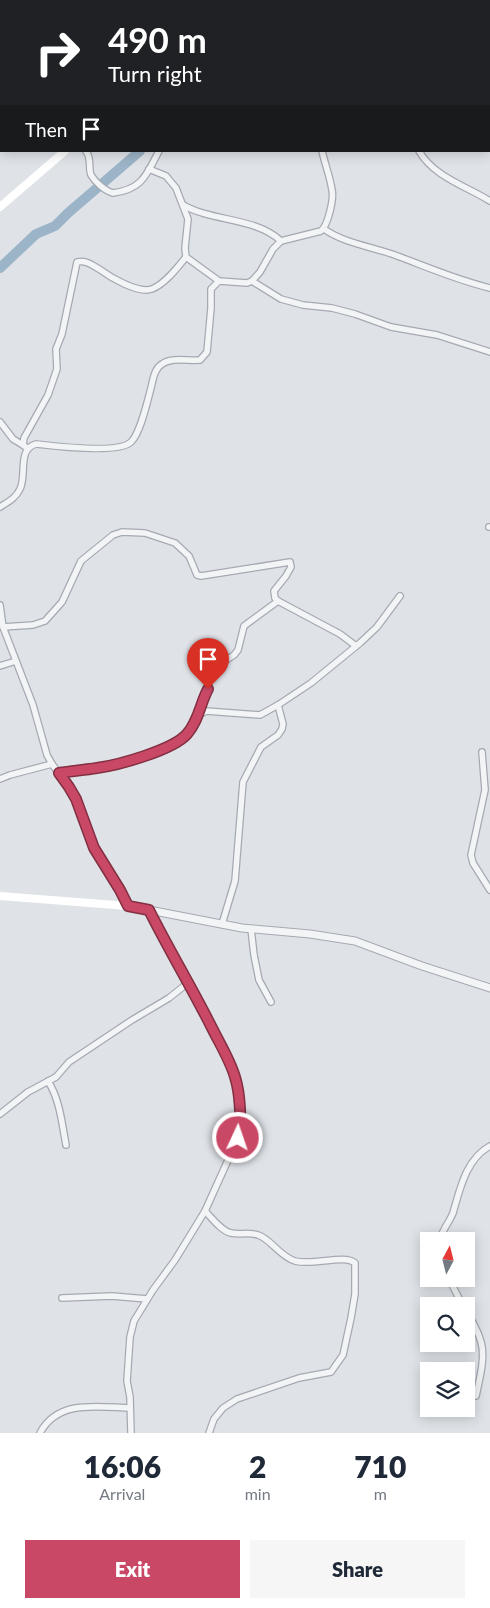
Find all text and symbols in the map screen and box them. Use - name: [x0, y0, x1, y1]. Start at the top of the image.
- text: 490 m: [108, 18, 207, 60]
- icon: right: [25, 20, 90, 85]
- text: Turn right: [108, 60, 202, 87]
- icon: arrive: [77, 115, 105, 143]
- text: Then: [25, 118, 67, 141]
- pin: [187, 638, 229, 689]
- icon: arrive: [194, 645, 222, 673]
- position arrow: [211, 1111, 263, 1163]
- north arrow: [420, 1232, 475, 1288]
- map controls: [420, 1232, 475, 1417]
- button: search: [420, 1297, 475, 1352]
- button: layers: [420, 1362, 475, 1417]
- text: 16:06: [84, 1448, 161, 1484]
- text: 2: [249, 1448, 266, 1484]
- text: 710: [354, 1448, 406, 1484]
- text: Arrival: [99, 1484, 145, 1503]
- text: min: [245, 1484, 271, 1503]
- text: m: [374, 1484, 387, 1503]
- button: Exit: [25, 1540, 240, 1598]
- button: Share: [250, 1540, 465, 1598]

